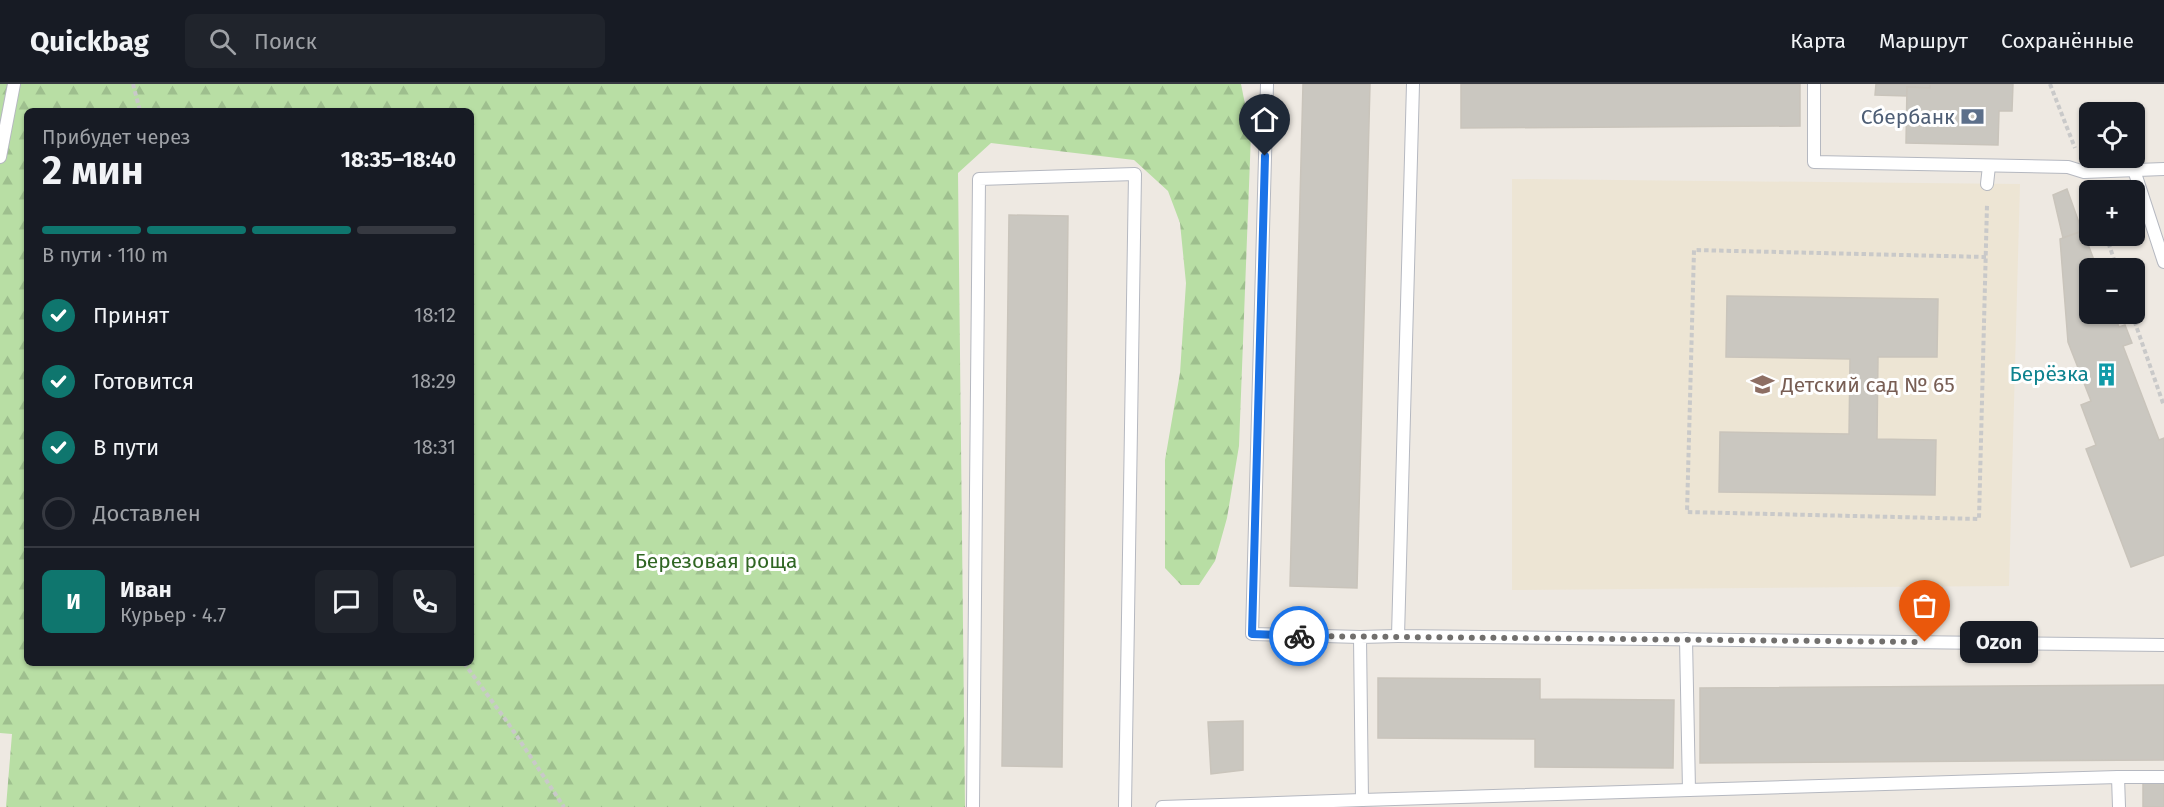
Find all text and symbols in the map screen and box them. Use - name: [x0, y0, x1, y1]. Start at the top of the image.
- search box: [185, 14, 605, 68]
- text: Quickbag: [30, 25, 149, 58]
- icon: search: [206, 25, 239, 58]
- text: Поиск: [254, 28, 317, 55]
- text: Карта: [1790, 28, 1846, 54]
- text: Маршрут: [1879, 28, 1968, 54]
- text: Сохранённые: [2001, 28, 2134, 54]
- pin: [1239, 94, 1290, 156]
- map controls: [2079, 102, 2145, 324]
- button: locate: [2079, 102, 2145, 168]
- icon: home: [1248, 103, 1281, 136]
- place label: Сбербанк: [1861, 104, 1955, 130]
- bank icon: Сбербанк: [1960, 104, 1986, 130]
- text: Прибудет через: [42, 125, 191, 149]
- text: 18:35–18:40: [341, 146, 456, 173]
- text: 2 мин: [42, 148, 144, 194]
- button: +: [2079, 180, 2145, 246]
- text: В пути · 110 m: [42, 243, 168, 267]
- button: −: [2079, 258, 2145, 324]
- icon: check: [42, 299, 75, 332]
- text: Принят: [93, 302, 169, 329]
- text: 18:12: [414, 303, 456, 327]
- place label: Берёзка: [2009, 361, 2089, 387]
- building icon: Берёзка: [2094, 361, 2120, 387]
- icon: check: [42, 365, 75, 398]
- text: Готовится: [93, 368, 194, 395]
- text: 18:29: [411, 369, 456, 393]
- school or university icon: Детский сад № 65: [1750, 372, 1776, 398]
- place label: Детский сад № 65: [1780, 372, 1955, 398]
- icon: check: [42, 431, 75, 464]
- text: В пути: [93, 434, 159, 461]
- text: 18:31: [413, 435, 456, 459]
- text: Доставлен: [93, 500, 201, 527]
- park label: Березовая роща: [635, 548, 797, 574]
- button: chat: [315, 570, 378, 633]
- button: phone: [393, 570, 456, 633]
- text: Иван: [120, 576, 172, 603]
- pin: [1899, 580, 1950, 642]
- text: И: [66, 588, 81, 615]
- icon: bag: [1908, 589, 1941, 622]
- text: Курьер · 4.7: [120, 603, 226, 627]
- courier: [1269, 606, 1329, 666]
- icon: bike: [1283, 620, 1316, 653]
- callout: Ozon: [1961, 621, 2039, 663]
- text: Ozon: [1976, 630, 2022, 654]

